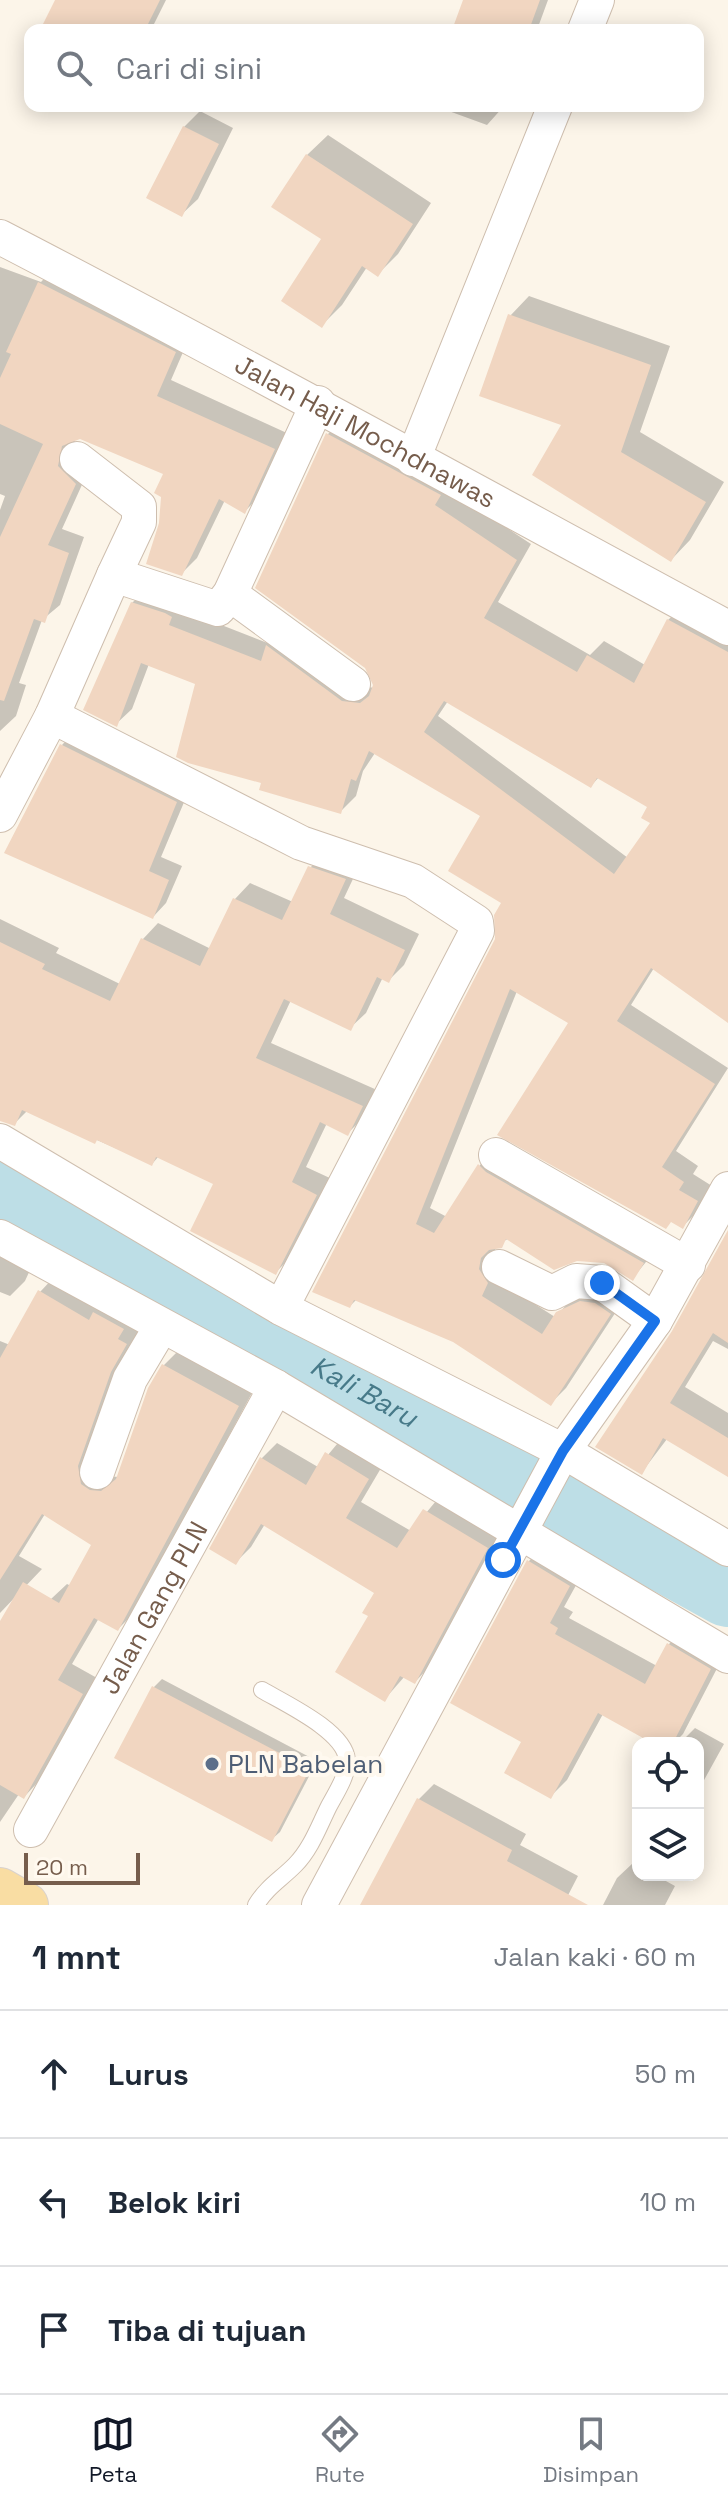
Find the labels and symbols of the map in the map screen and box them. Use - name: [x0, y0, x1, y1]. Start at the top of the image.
- street label: Jalan Haji Mochdnawas: [229, 347, 502, 516]
- route end: [584, 1265, 620, 1301]
- water label: Kali Baru: [304, 1347, 425, 1436]
- street label: Jalan Gang PLN: [93, 1515, 215, 1700]
- route start: [485, 1542, 521, 1578]
- place label: PLN Babelan: [228, 1747, 383, 1781]
- marker: PLN Babelan: [203, 1755, 221, 1773]
- scale bar: [24, 1849, 140, 1885]

